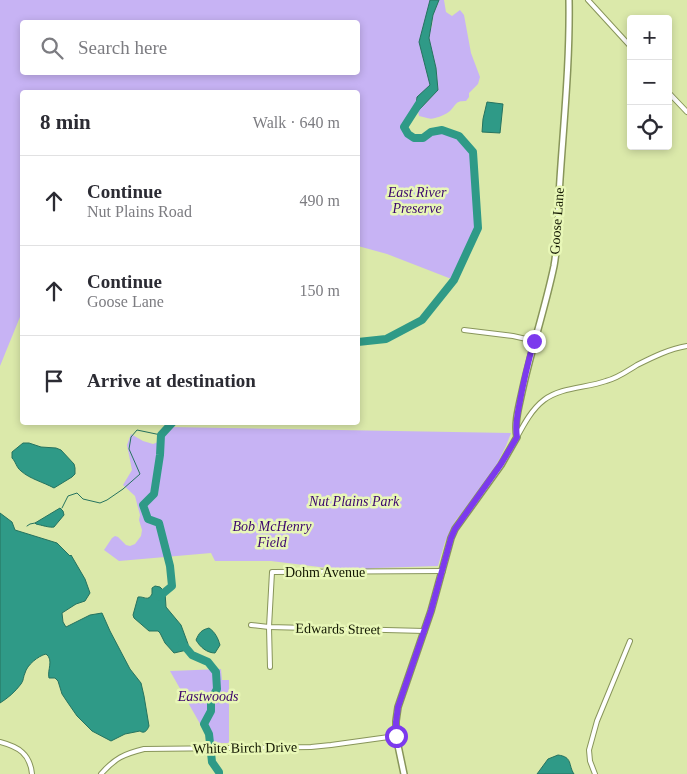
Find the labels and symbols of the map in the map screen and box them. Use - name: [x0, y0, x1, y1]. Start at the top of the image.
- park label: East River Preserve: [387, 185, 447, 216]
- street label: Goose Lane: [547, 187, 567, 255]
- route end: [523, 330, 546, 353]
- park label: Nut Plains Park: [308, 494, 400, 509]
- park label: Bob McHenry Field: [233, 519, 312, 550]
- street label: Dohm Avenue: [285, 565, 365, 580]
- street label: Edwards Street: [295, 621, 381, 637]
- park label: Eastwoods: [177, 689, 239, 704]
- route start: [385, 725, 408, 748]
- street label: White Birch Drive: [193, 740, 297, 756]

